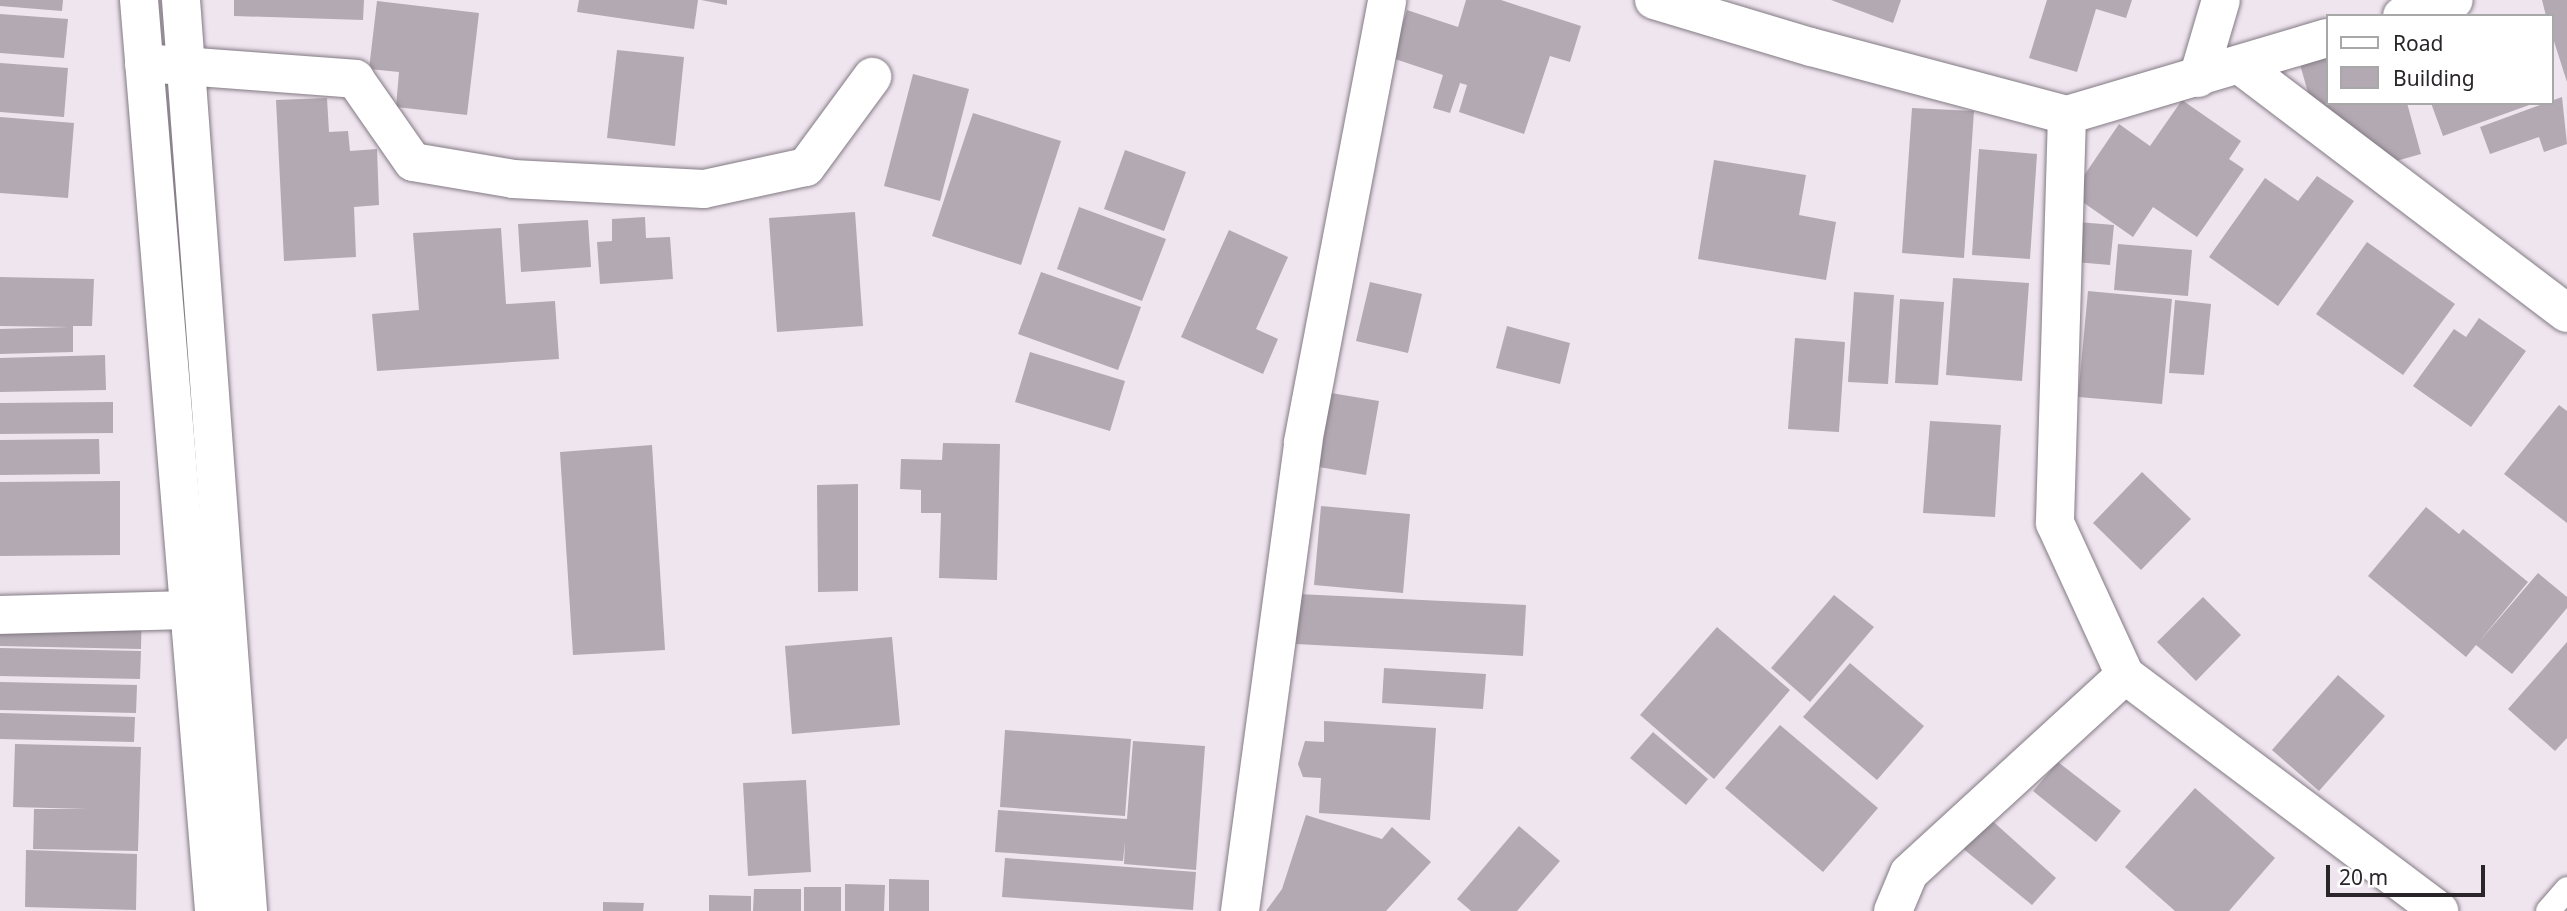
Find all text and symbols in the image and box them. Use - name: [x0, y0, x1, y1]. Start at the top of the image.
- legend: [2326, 14, 2553, 105]
- text: Road: [2393, 29, 2443, 57]
- text: Building: [2393, 64, 2475, 92]
- scale bar: [2329, 852, 2488, 896]
- text: 20 m: [2339, 863, 2388, 891]

